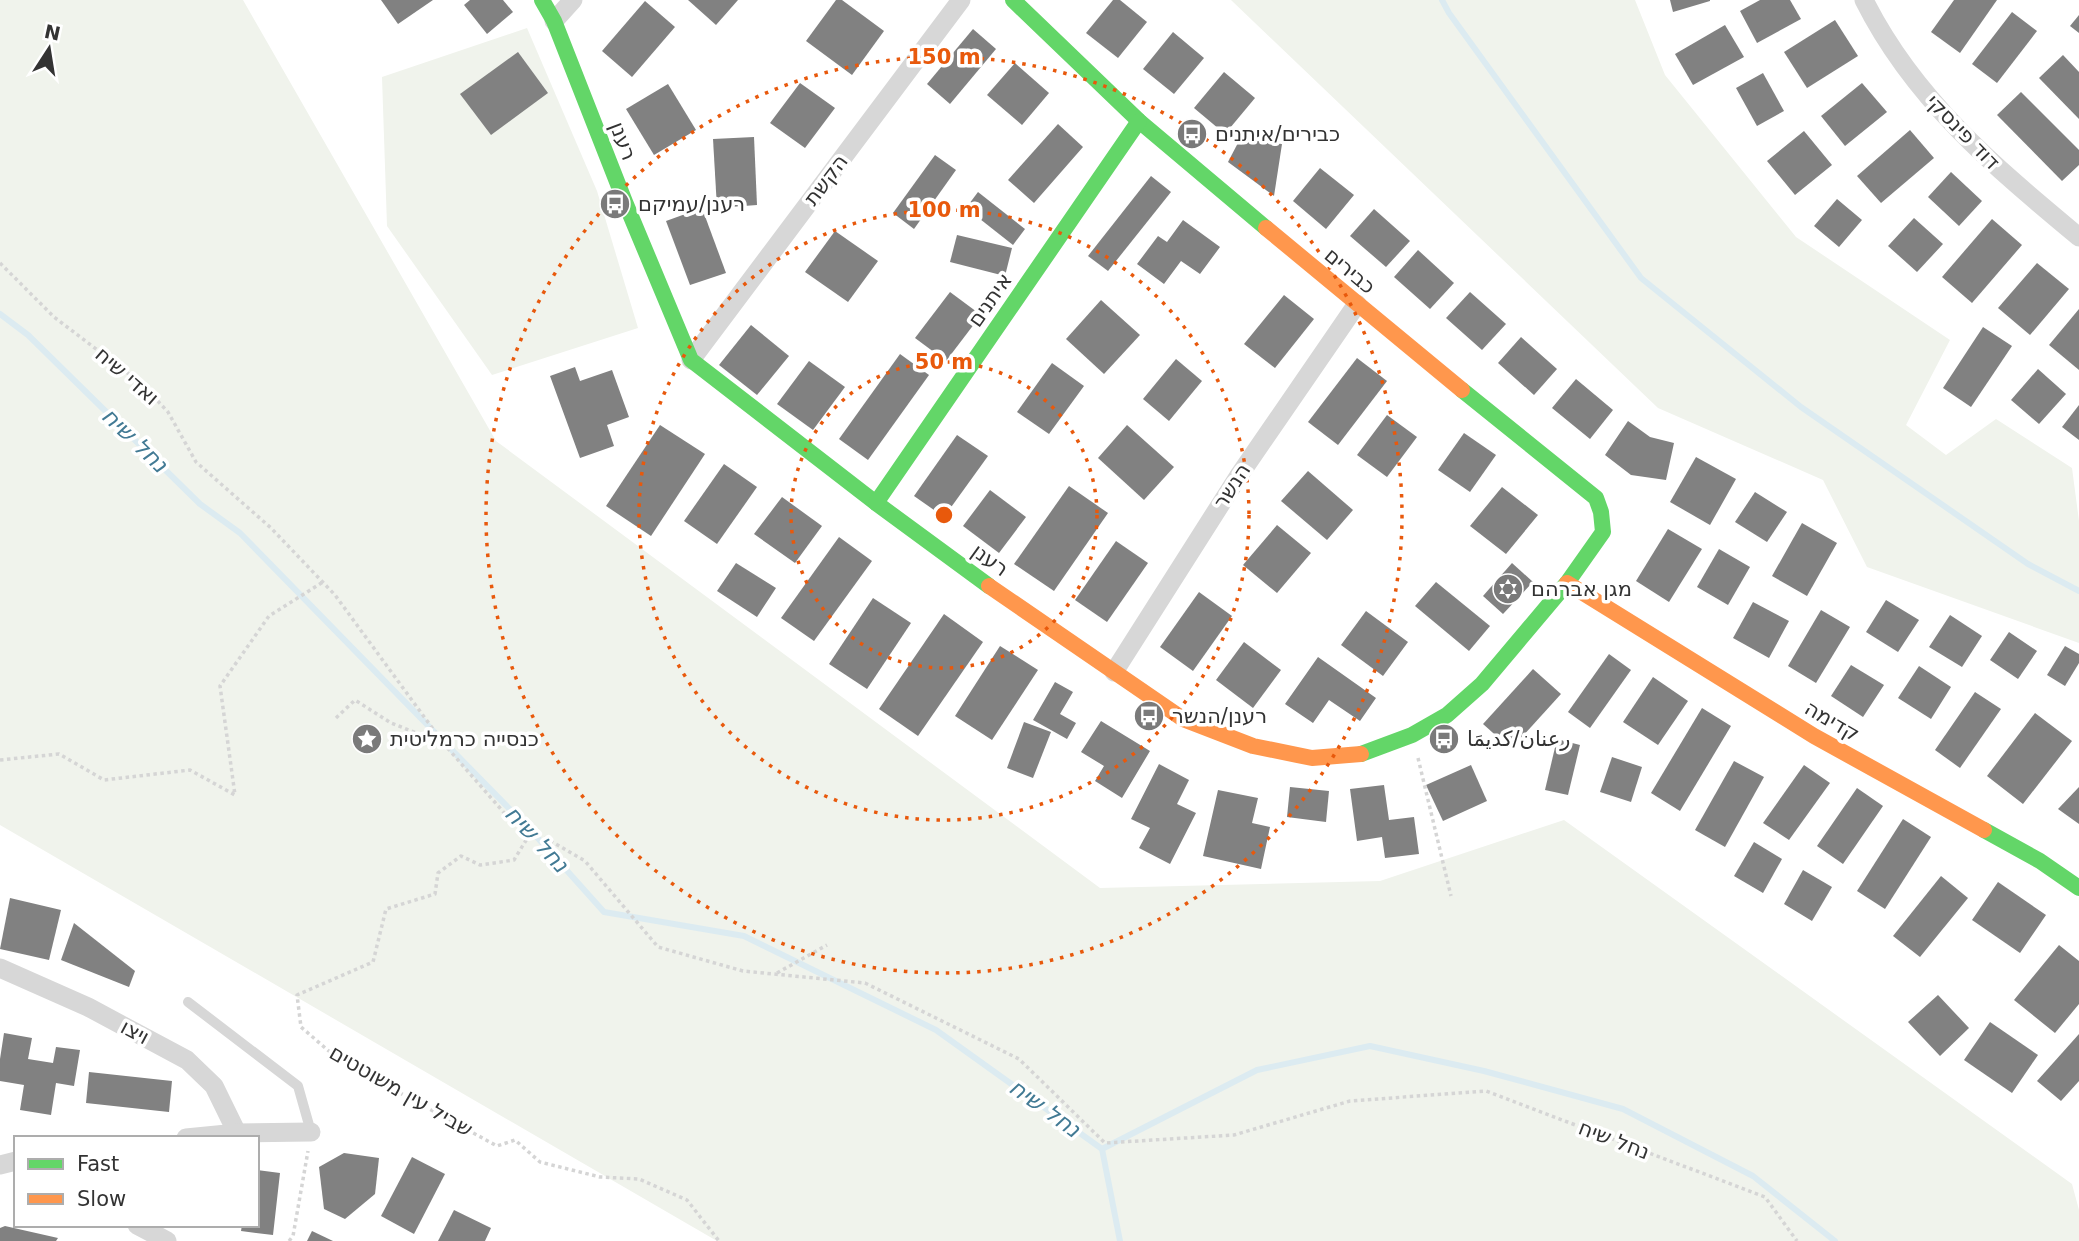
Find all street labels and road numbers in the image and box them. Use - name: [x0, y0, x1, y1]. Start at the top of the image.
- street label: דוד פינסקי: [1921, 90, 2005, 174]
- street label: רענן: [605, 118, 641, 164]
- street label: הקשת: [799, 150, 853, 210]
- street label: כבירים: [1320, 243, 1380, 299]
- street label: איתנים: [963, 269, 1017, 331]
- street label: ואדי שיח: [90, 342, 164, 410]
- street label: הנשר: [1209, 459, 1255, 513]
- street label: רענן: [967, 539, 1013, 581]
- street label: קדימה: [1800, 696, 1864, 746]
- street label: ויצו: [117, 1015, 153, 1049]
- street label: שביל עין משוטטים: [325, 1040, 477, 1142]
- street label: נחל שיח: [1575, 1116, 1653, 1164]

